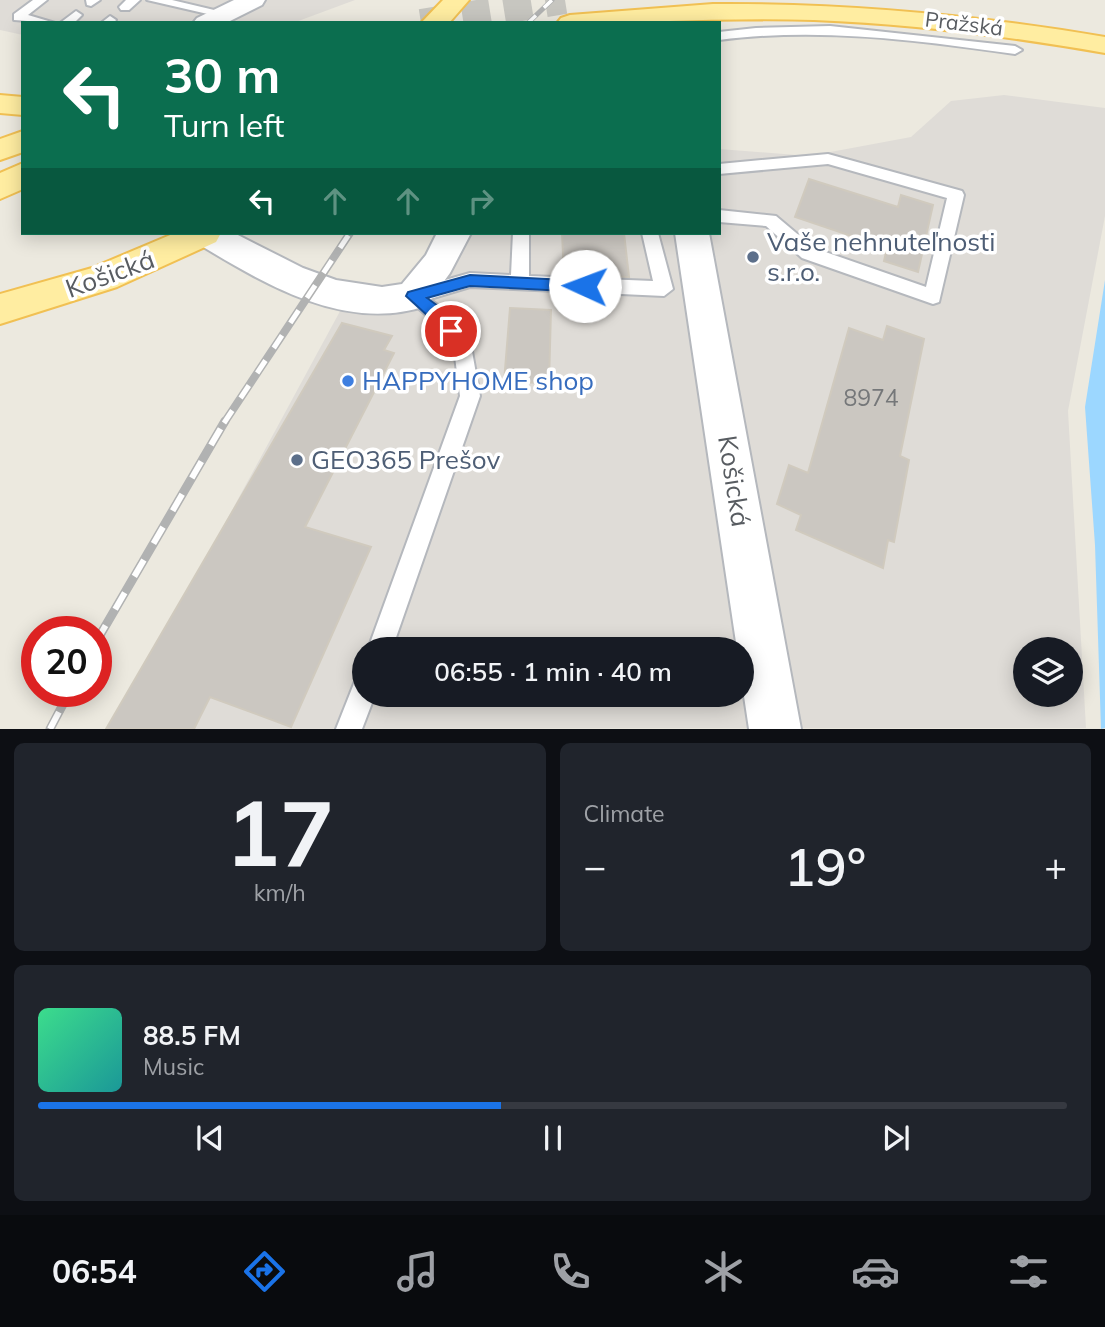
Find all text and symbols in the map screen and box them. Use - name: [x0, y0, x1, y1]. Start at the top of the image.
- street label: Pražská: [924, 5, 1005, 41]
- text: 30 m: [164, 44, 280, 105]
- icon: left: [49, 49, 140, 140]
- text: Turn left: [164, 105, 284, 145]
- icon: left: [243, 182, 281, 220]
- icon: ahead: [316, 182, 354, 220]
- icon: ahead: [389, 182, 427, 220]
- icon: right: [462, 182, 500, 220]
- place label: Vaše nehnuteľnosti s.r.o.: [767, 225, 995, 288]
- street label: Košická: [61, 242, 159, 305]
- position arrow: [548, 249, 622, 323]
- marker: Vaše nehnuteľnosti s.r.o.: [745, 249, 761, 265]
- pin: [421, 301, 481, 361]
- icon: arrive: [432, 312, 470, 350]
- place label: HAPPYHOME shop: [362, 364, 594, 397]
- marker: HAPPYHOME shop: [340, 373, 356, 389]
- house number: 8974: [843, 383, 899, 412]
- street label: Košická: [711, 433, 758, 529]
- place label: GEO365 Prešov: [311, 443, 501, 476]
- marker: GEO365 Prešov: [289, 452, 305, 468]
- speed limit sign: 20: [21, 616, 112, 707]
- map controls: [1013, 637, 1083, 707]
- button: layers: [1013, 637, 1083, 707]
- text: 06:55 · 1 min · 40 m: [434, 655, 672, 688]
- text: 17: [225, 775, 334, 889]
- text: Climate: [584, 799, 665, 828]
- text: 19°: [784, 834, 866, 899]
- text: −: [584, 842, 606, 890]
- text: +: [1044, 842, 1067, 890]
- text: km/h: [254, 878, 306, 907]
- text: 88.5 FM: [143, 1019, 241, 1052]
- text: Music: [143, 1052, 204, 1081]
- icon: previous: [191, 1119, 229, 1157]
- icon: pause: [534, 1119, 572, 1157]
- icon: next: [877, 1119, 915, 1157]
- icon: directions: [240, 1247, 289, 1296]
- icon: music: [393, 1247, 442, 1296]
- icon: phone: [546, 1247, 595, 1296]
- icon: climate: [699, 1247, 748, 1296]
- icon: car: [851, 1247, 900, 1296]
- icon: filters: [1004, 1247, 1053, 1296]
- text: 06:54: [52, 1251, 137, 1291]

